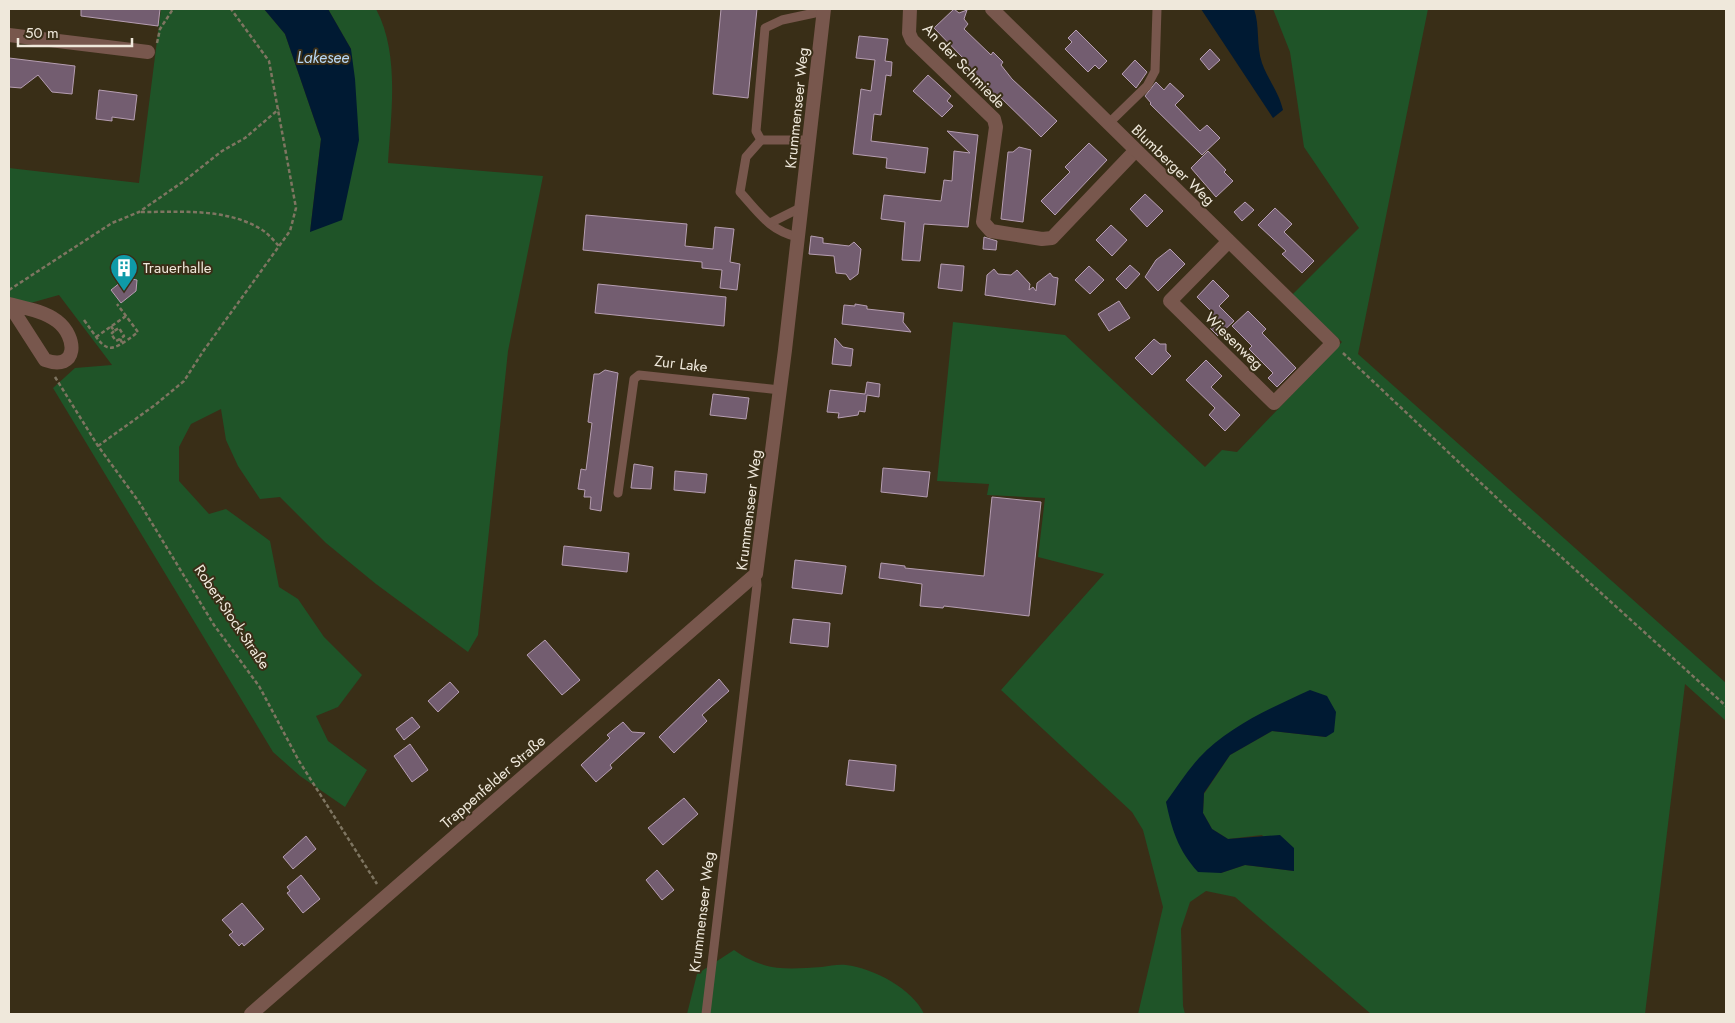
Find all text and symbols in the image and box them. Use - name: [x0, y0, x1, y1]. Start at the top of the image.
- scale bar: [18, 15, 131, 47]
- street label: An der Schmiede: [918, 18, 1011, 114]
- text: 50 m: [25, 22, 59, 44]
- water label: Lakesee: [297, 46, 349, 69]
- street label: Krummenseer Weg: [780, 46, 814, 170]
- street label: Blumberger Weg: [1126, 119, 1220, 211]
- building icon: Trauerhalle: [109, 253, 139, 292]
- place label: Trauerhalle: [143, 257, 212, 279]
- street label: Wiesenweg: [1200, 307, 1268, 375]
- street label: Zur Lake: [653, 350, 709, 378]
- street label: Krummenseer Weg: [731, 448, 767, 572]
- street label: Robert-Stock-Straße: [189, 560, 275, 674]
- street label: Trappenfelder Straße: [436, 730, 550, 834]
- street label: Krummenseer Weg: [684, 850, 720, 974]

